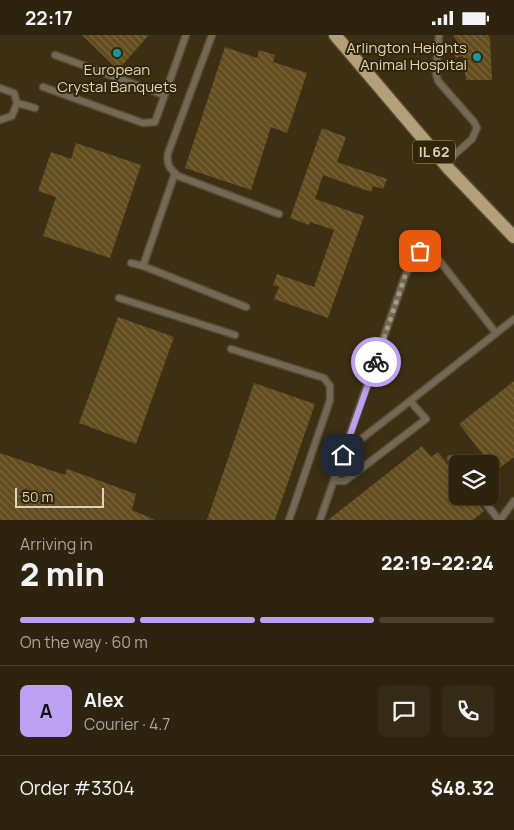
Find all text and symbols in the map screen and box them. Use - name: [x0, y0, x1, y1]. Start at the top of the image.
- text: 22:17: [25, 5, 73, 31]
- place label: Arlington Heights Animal Hospital: [347, 37, 467, 75]
- marker: European Crystal Banquets: [111, 47, 123, 59]
- marker: Arlington Heights Animal Hospital: [471, 51, 483, 63]
- place label: European Crystal Banquets: [57, 59, 177, 97]
- road number: IL 62: [413, 140, 455, 163]
- pin: [399, 230, 441, 272]
- icon: bag: [406, 237, 434, 265]
- courier: [351, 337, 401, 387]
- icon: bike: [362, 348, 390, 376]
- pin: [322, 434, 364, 476]
- icon: home: [329, 441, 357, 469]
- map controls: [449, 455, 499, 505]
- button: layers: [449, 455, 499, 505]
- scale bar: [15, 485, 104, 508]
- text: 50 m: [22, 487, 53, 506]
- text: Arriving in: [20, 533, 93, 555]
- text: 22:19–22:24: [381, 550, 494, 576]
- text: 2 min: [20, 552, 105, 596]
- text: On the way · 60 m: [20, 631, 148, 653]
- button: chat: [378, 685, 430, 737]
- button: phone: [442, 685, 494, 737]
- text: Alex: [84, 687, 124, 713]
- text: A: [40, 698, 52, 724]
- text: Courier · 4.7: [84, 713, 170, 735]
- text: Order #3304: [20, 775, 135, 801]
- text: $48.32: [431, 775, 494, 801]

